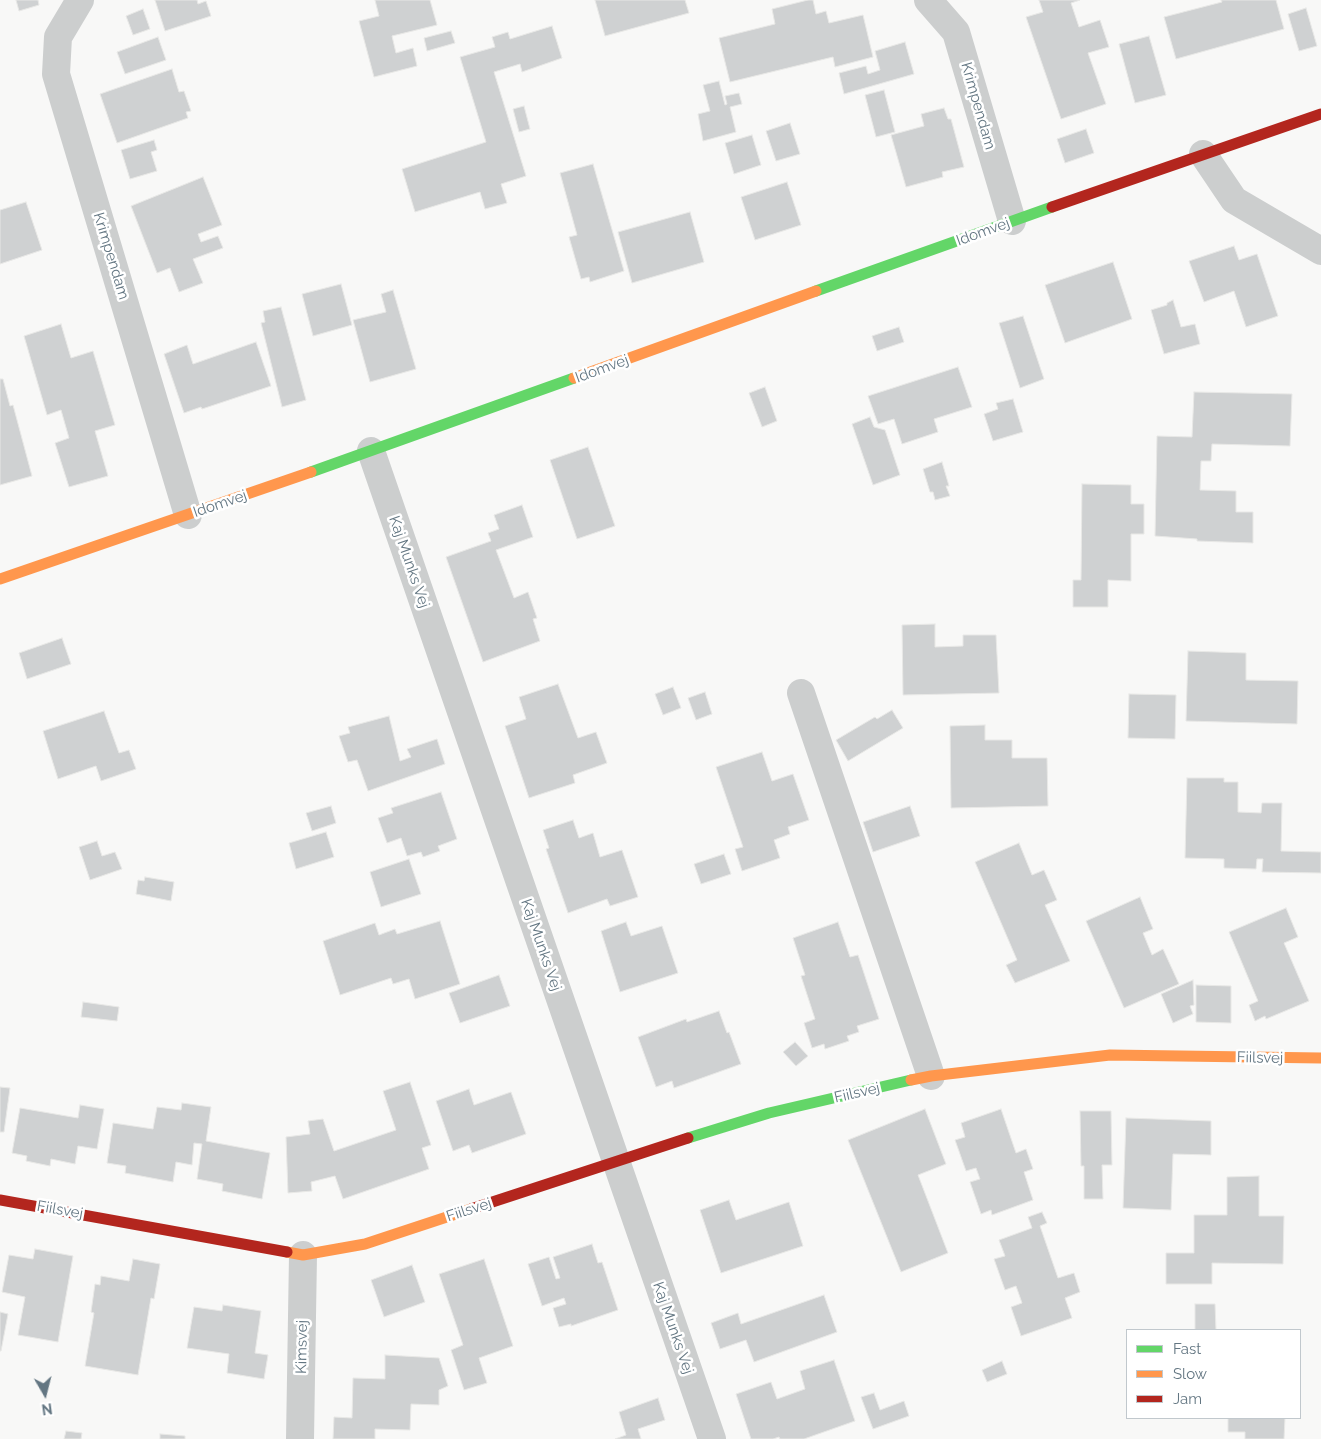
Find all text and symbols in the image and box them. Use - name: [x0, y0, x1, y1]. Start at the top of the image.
- street label: Krimpendam: [957, 60, 999, 152]
- street label: Krimpendam: [89, 210, 133, 302]
- street label: Idomvej: [954, 214, 1012, 250]
- street label: Idomvej: [573, 351, 631, 387]
- street label: Idomvej: [191, 486, 249, 522]
- street label: Kaj Munks Vej: [385, 514, 433, 610]
- street label: Kaj Munks Vej: [517, 897, 565, 993]
- street label: Fiilsvej: [1237, 1049, 1283, 1067]
- street label: Fiilsvej: [832, 1079, 882, 1107]
- street label: Fiilsvej: [444, 1194, 494, 1226]
- street label: Fiilsvej: [36, 1197, 84, 1223]
- street label: Kaj Munks Vej: [649, 1280, 697, 1376]
- street label: Kimsvej: [293, 1320, 311, 1374]
- legend: [1126, 1329, 1301, 1419]
- text: Fast: [1173, 1340, 1201, 1358]
- text: Slow: [1173, 1365, 1207, 1383]
- north arrow: [20, 1369, 70, 1419]
- text: Jam: [1173, 1390, 1202, 1408]
- text: N: [41, 1400, 53, 1418]

